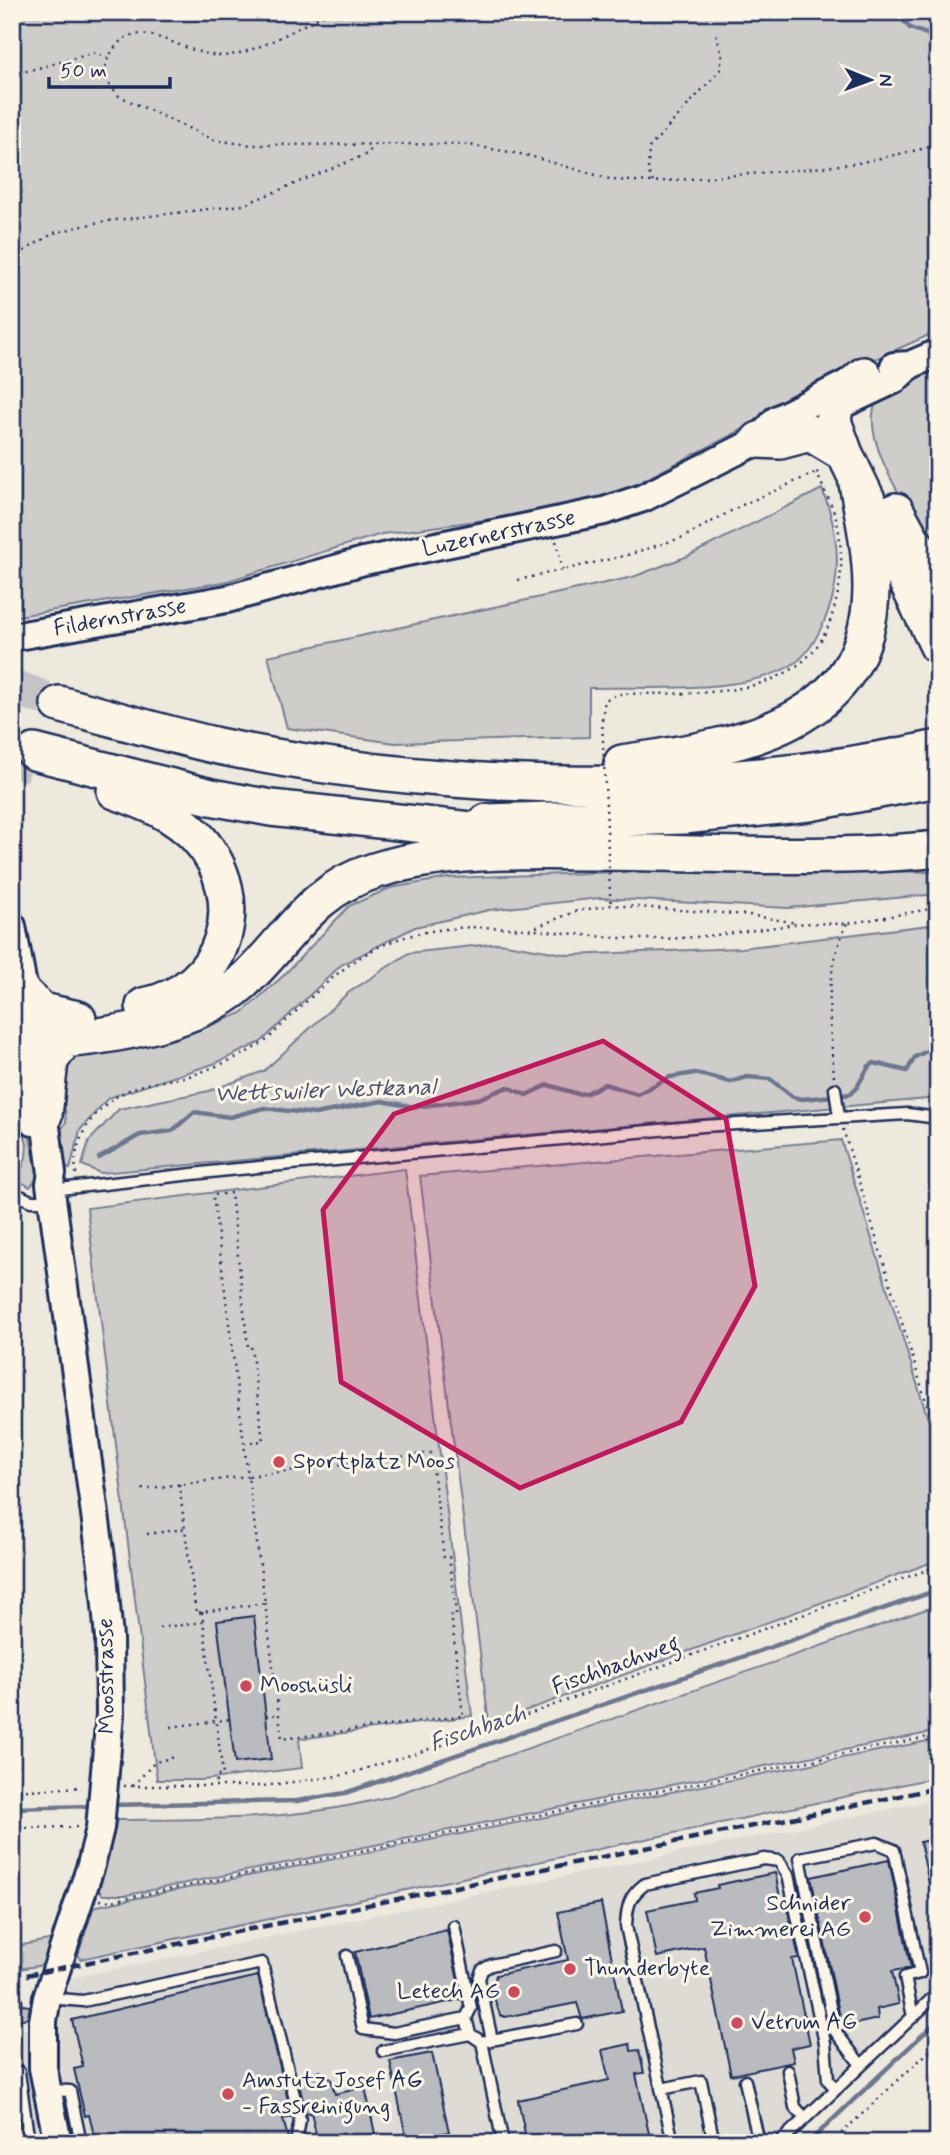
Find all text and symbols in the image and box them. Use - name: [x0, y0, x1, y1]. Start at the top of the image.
- scale bar: [49, 46, 170, 90]
- north arrow: [834, 46, 904, 116]
- text: 50 m: [60, 57, 107, 85]
- text: N: [873, 74, 898, 87]
- street label: Luzernerstrasse: [420, 503, 578, 565]
- street label: Fildernstrasse: [51, 592, 189, 644]
- water label: Wettswiler Westkanal: [214, 1072, 439, 1110]
- place label: Sportplatz Moos: [293, 1447, 455, 1477]
- marker: Sportplatz Moos: [271, 1454, 287, 1470]
- street label: Moosstrasse: [91, 1618, 123, 1734]
- street label: Fischbachweg: [548, 1629, 685, 1705]
- place label: Mooshüsli: [260, 1671, 352, 1701]
- marker: Mooshüsli: [238, 1678, 254, 1694]
- water label: Fischbach: [426, 1698, 530, 1760]
- place label: Schnider Zimmerei AG: [710, 1889, 851, 1945]
- marker: Schnider Zimmerei AG: [857, 1909, 873, 1925]
- place label: Thunderbyte: [584, 1954, 710, 1984]
- marker: Thunderbyte: [562, 1961, 578, 1977]
- place label: Letech AG: [397, 1977, 500, 2007]
- marker: Letech AG: [506, 1984, 522, 2000]
- place label: Vetrum AG: [751, 2008, 857, 2038]
- marker: Vetrum AG: [729, 2015, 745, 2031]
- place label: Amstutz Josef AG - Fassreinigung: [242, 2066, 423, 2124]
- marker: Amstutz Josef AG - Fassreinigung: [220, 2086, 236, 2102]

